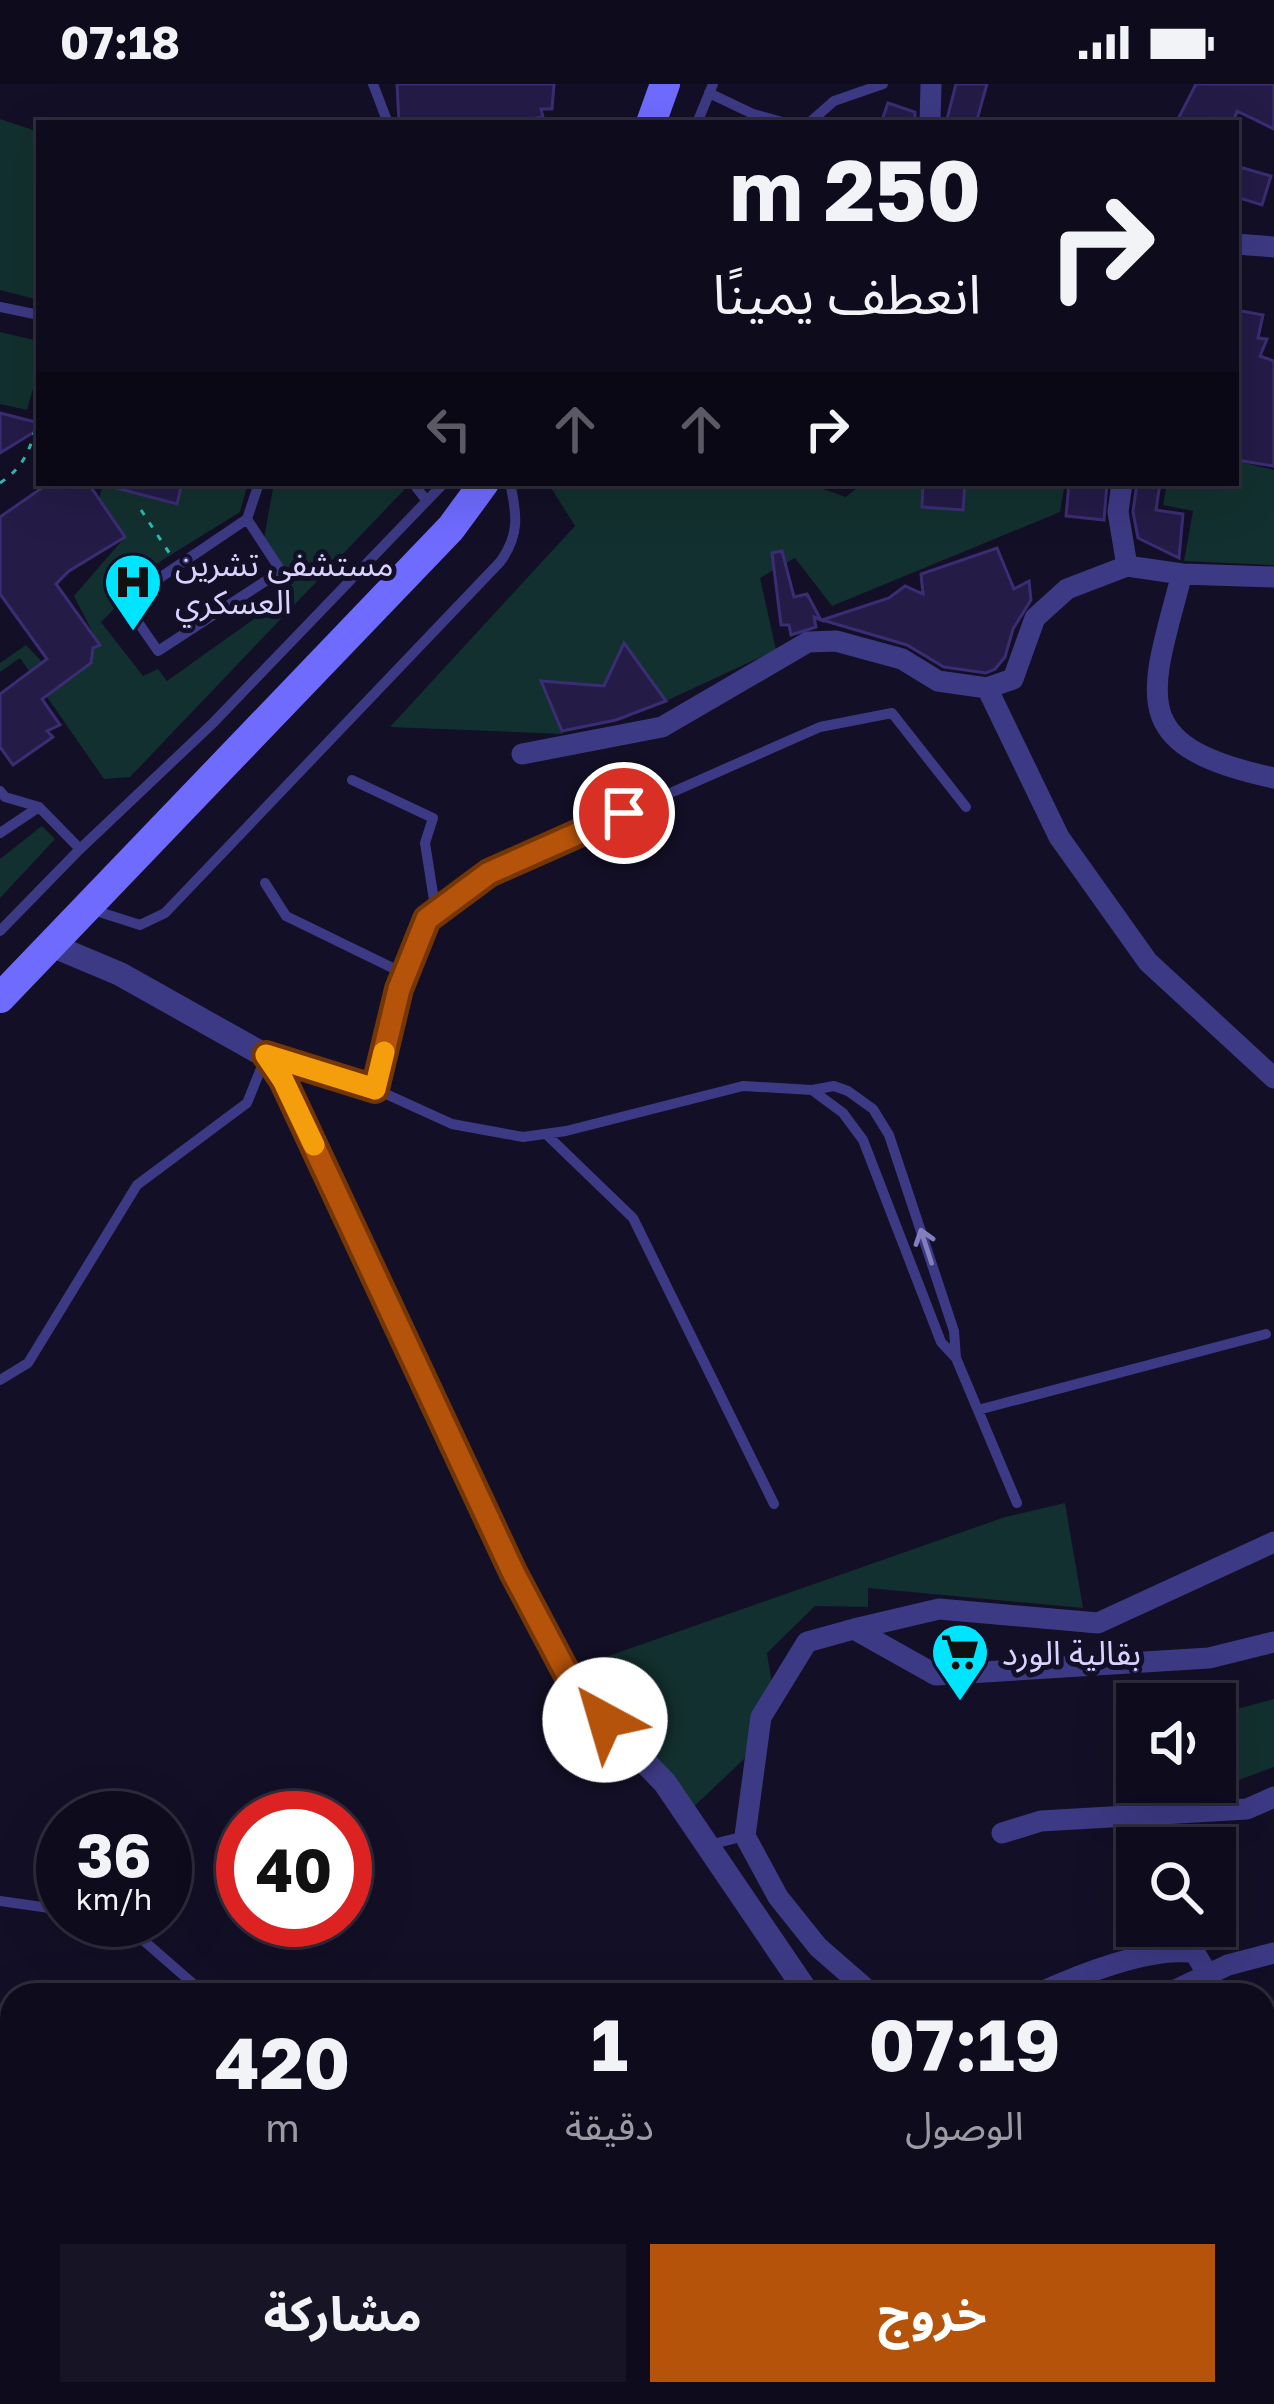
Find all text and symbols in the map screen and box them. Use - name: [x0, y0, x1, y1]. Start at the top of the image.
- text: 07:18: [60, 15, 180, 69]
- text: 250 m: [729, 139, 981, 239]
- icon: right: [1023, 168, 1179, 324]
- text: انعطف يمينًا: [713, 261, 981, 326]
- icon: left: [416, 396, 482, 462]
- icon: ahead: [542, 396, 608, 462]
- icon: ahead: [668, 396, 734, 462]
- icon: right: [794, 396, 860, 462]
- place label: مستشفى تشرين العسكري: [175, 544, 394, 627]
- hospital icon: مستشفى تشرين العسكري: [102, 551, 164, 633]
- pin: [573, 762, 675, 864]
- icon: arrive: [591, 780, 657, 846]
- one-way arrow: [914, 1228, 936, 1266]
- supermarket icon: بقالية الورد: [929, 1621, 991, 1703]
- place label: بقالية الورد: [1002, 1633, 1141, 1673]
- position arrow: [542, 1657, 668, 1783]
- map controls: [1116, 1683, 1236, 1947]
- button: sound: [1116, 1683, 1236, 1803]
- speed limit sign: 40: [216, 1791, 372, 1947]
- text: 36: [77, 1818, 151, 1890]
- button: search: [1116, 1827, 1236, 1947]
- text: km/h: [76, 1881, 152, 1917]
- text: 1: [591, 2000, 628, 2087]
- text: 07:19: [868, 2000, 1060, 2087]
- text: 420: [215, 2018, 350, 2105]
- text: دقيقة: [565, 2102, 654, 2149]
- text: الوصول: [905, 2102, 1024, 2149]
- text: m: [265, 2104, 300, 2151]
- button: مشاركة: [60, 2244, 626, 2382]
- button: خروج: [650, 2244, 1215, 2382]

